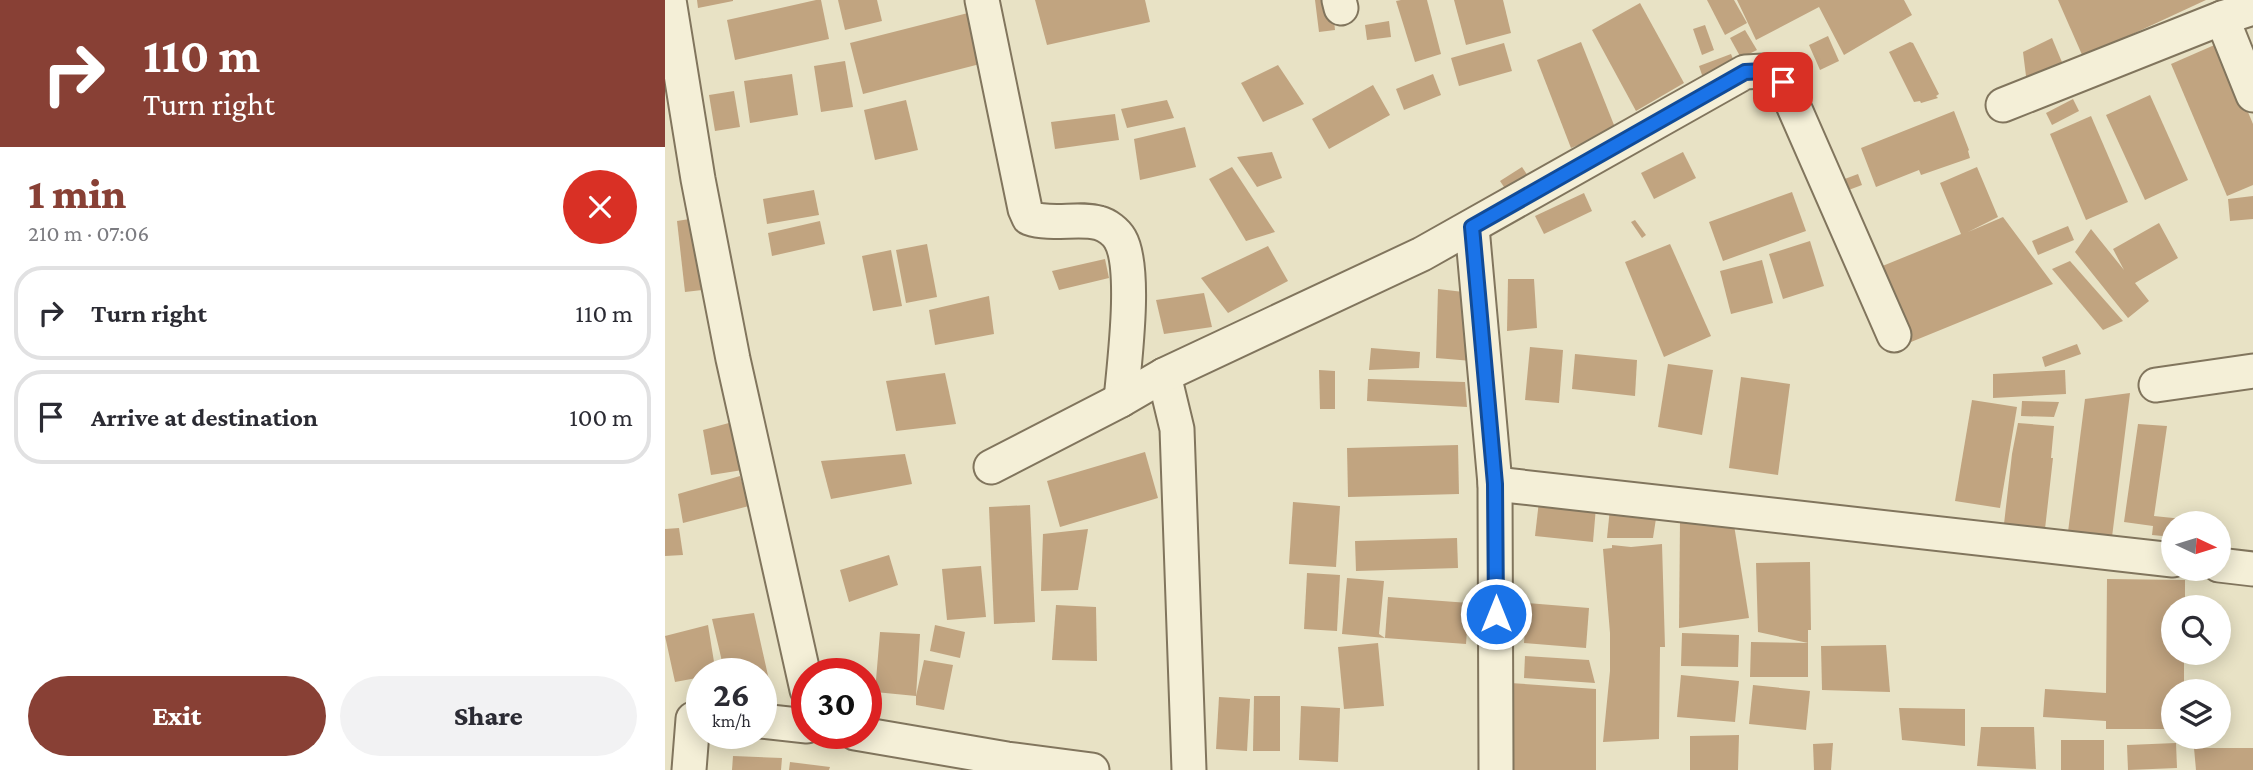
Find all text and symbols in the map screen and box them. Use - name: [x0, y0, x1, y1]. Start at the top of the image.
- icon: right: [28, 28, 119, 119]
- text: 110 m: [143, 28, 260, 83]
- pin: [1753, 52, 1813, 112]
- icon: arrive: [1764, 63, 1802, 101]
- text: Turn right: [143, 86, 275, 122]
- text: 1 min: [28, 170, 126, 217]
- button: close: [563, 170, 637, 244]
- text: 210 m · 07:06: [28, 220, 149, 246]
- icon: right: [32, 294, 70, 332]
- text: Turn right: [91, 299, 207, 328]
- text: 110 m: [575, 299, 633, 328]
- icon: arrive: [32, 398, 70, 436]
- text: Arrive at destination: [91, 403, 318, 432]
- text: 100 m: [569, 403, 633, 432]
- north arrow: [2161, 511, 2231, 581]
- map controls: [2161, 511, 2231, 749]
- position arrow: [1459, 577, 1533, 651]
- button: search: [2161, 595, 2231, 665]
- speed limit sign: 30: [791, 658, 882, 749]
- text: 26: [713, 675, 750, 714]
- button: Exit: [28, 676, 326, 756]
- button: Share: [340, 676, 637, 756]
- button: layers: [2161, 679, 2231, 749]
- text: km/h: [712, 711, 751, 731]

